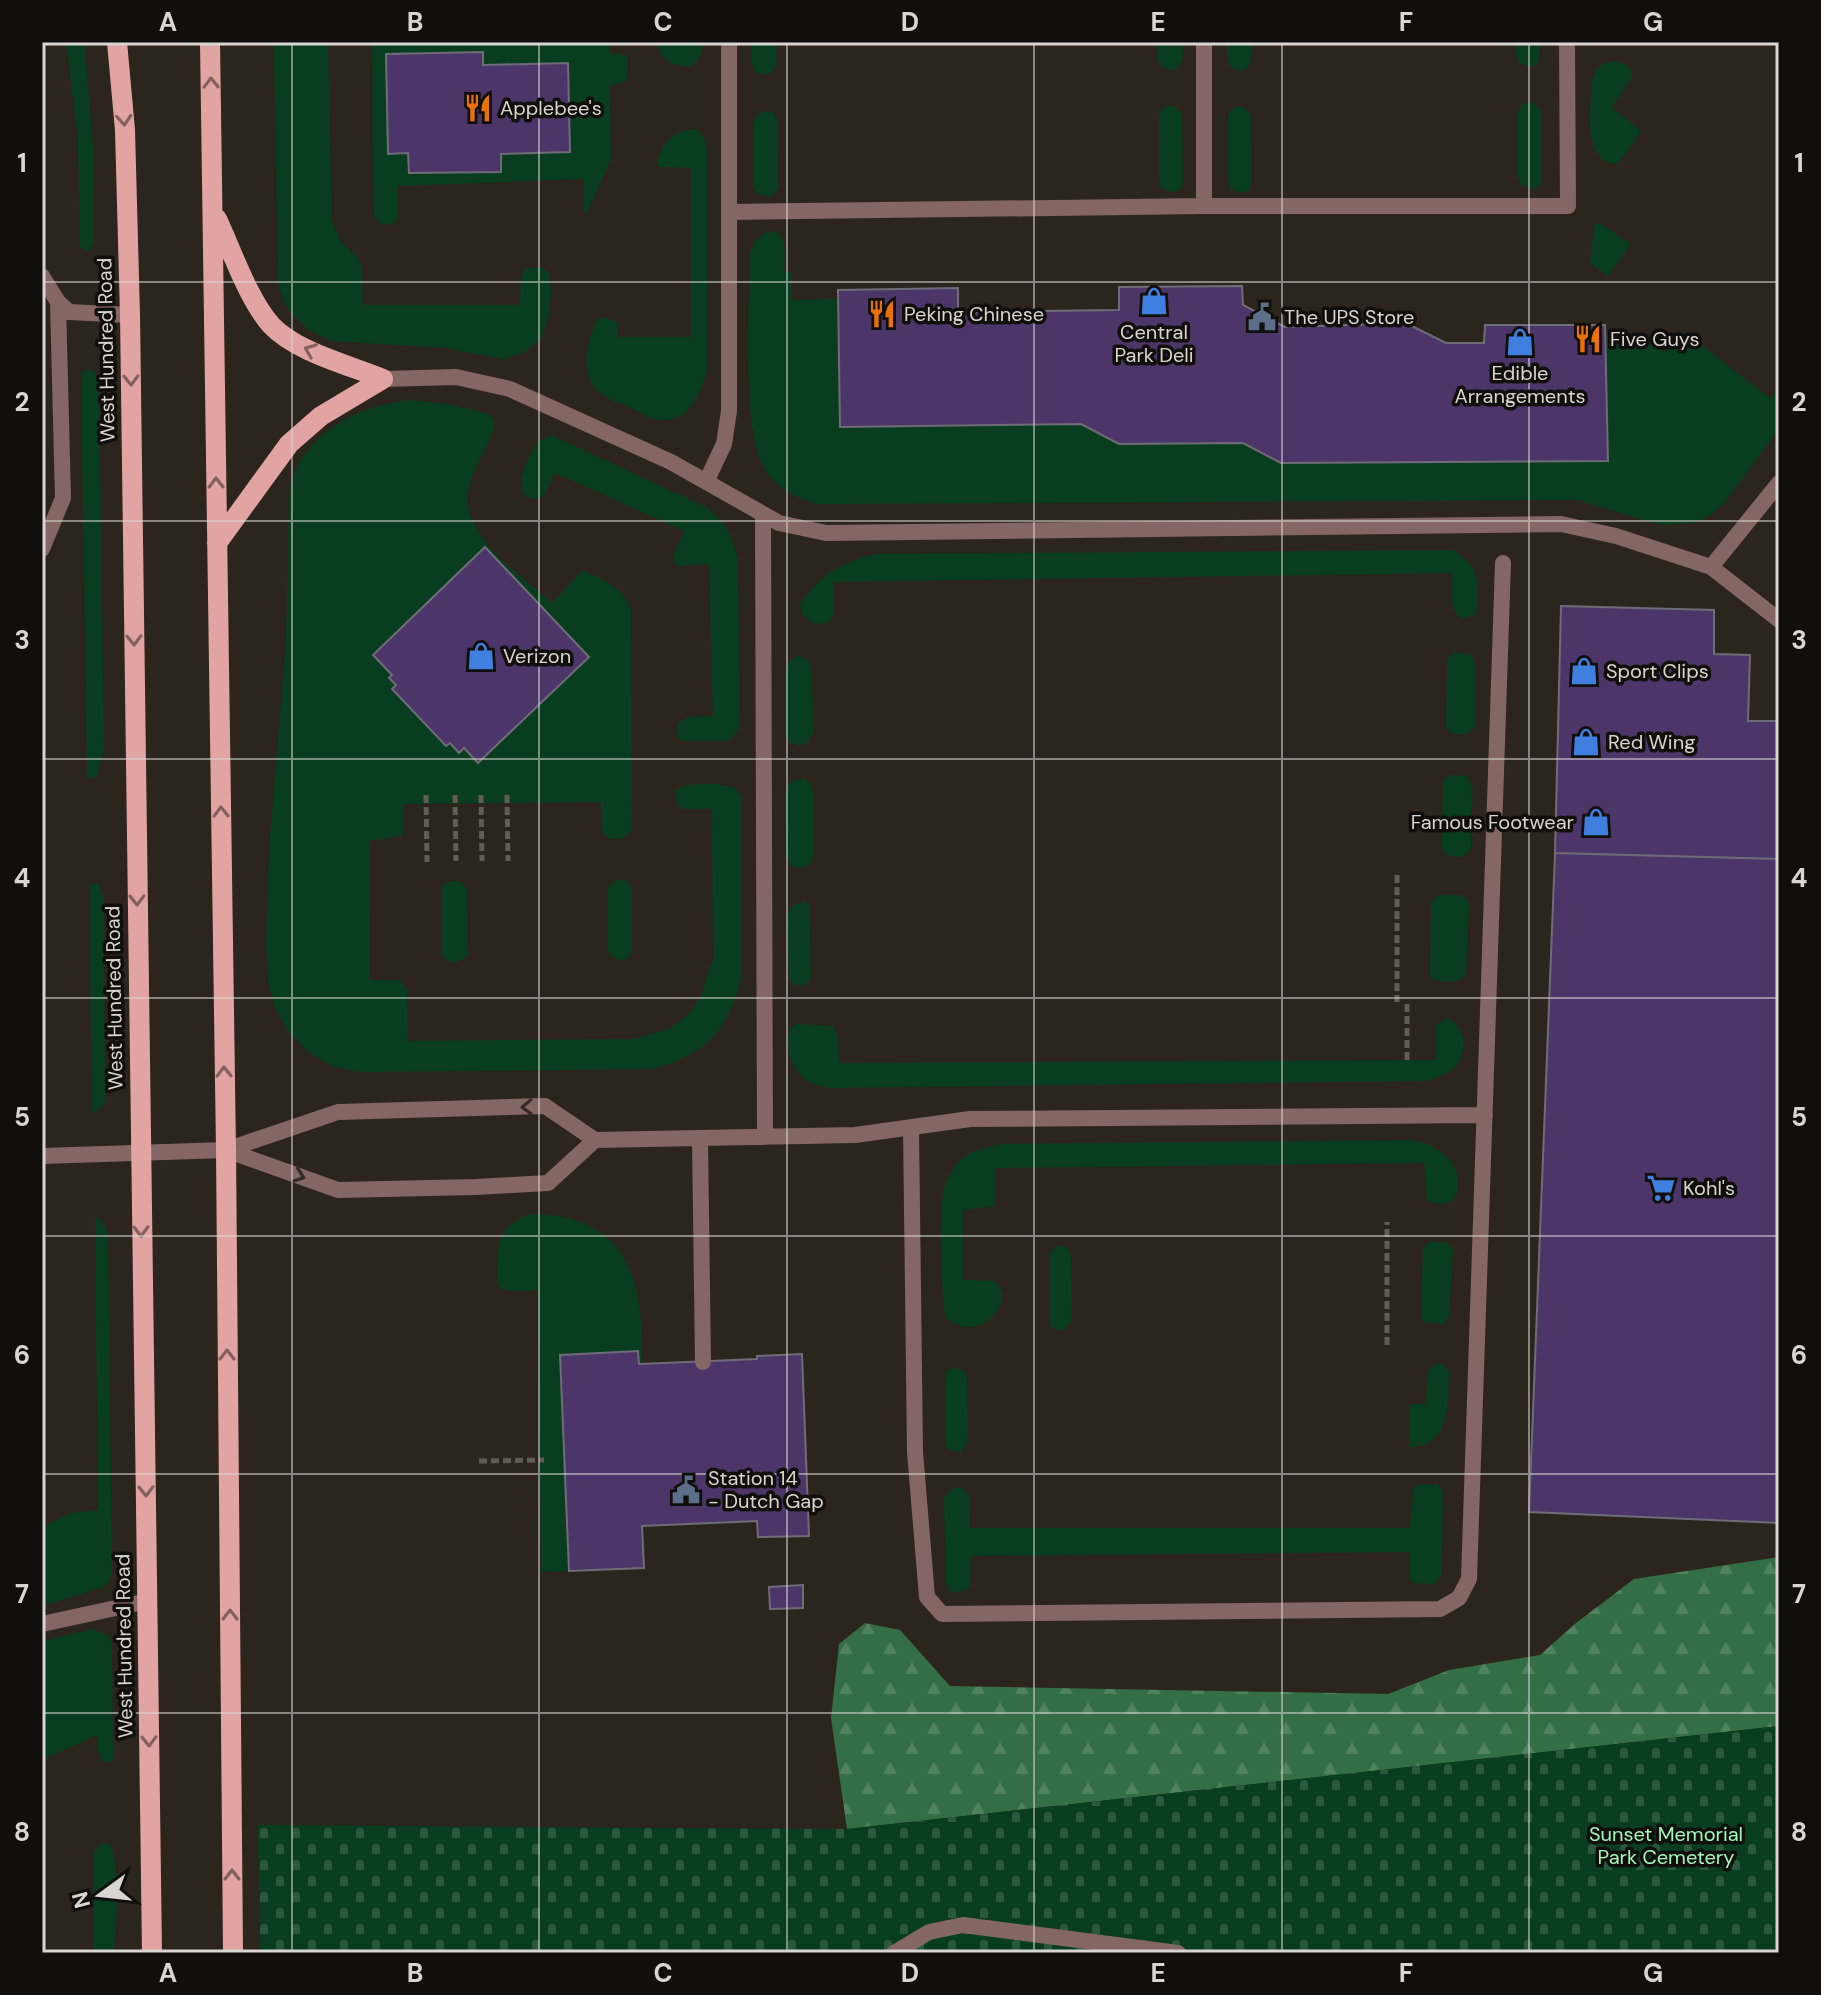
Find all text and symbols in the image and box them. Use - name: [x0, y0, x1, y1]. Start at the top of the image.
- text: A: [159, 5, 177, 39]
- text: B: [407, 5, 423, 39]
- text: C: [653, 5, 673, 39]
- text: D: [901, 5, 919, 39]
- text: E: [1150, 5, 1166, 39]
- text: F: [1399, 5, 1413, 39]
- text: G: [1643, 5, 1663, 39]
- one-way arrow: [203, 76, 220, 89]
- restaurant icon: Applebee's: [463, 93, 493, 123]
- place label: Applebee's: [500, 95, 602, 121]
- one-way arrow: [115, 114, 132, 127]
- text: 1: [17, 146, 27, 180]
- text: 1: [1794, 146, 1804, 180]
- street label: West Hundred Road: [91, 258, 121, 442]
- shop icon: Central Park Deli: [1139, 286, 1169, 316]
- restaurant icon: Peking Chinese: [867, 299, 897, 329]
- place label: Peking Chinese: [904, 301, 1044, 327]
- public building icon: The UPS Store: [1247, 302, 1277, 332]
- place label: The UPS Store: [1284, 304, 1414, 330]
- place label: Central Park Deli: [1114, 319, 1194, 368]
- restaurant icon: Five Guys: [1573, 324, 1603, 354]
- place label: Five Guys: [1610, 326, 1699, 352]
- shop icon: Edible Arrangements: [1505, 327, 1535, 357]
- one-way arrow: [304, 343, 318, 360]
- place label: Edible Arrangements: [1454, 360, 1586, 409]
- one-way arrow: [122, 374, 139, 387]
- text: 2: [14, 385, 30, 419]
- text: 2: [1791, 385, 1807, 419]
- one-way arrow: [208, 476, 225, 489]
- text: 3: [14, 623, 30, 657]
- text: 3: [1791, 623, 1807, 657]
- one-way arrow: [125, 634, 143, 647]
- shop icon: Verizon: [466, 641, 496, 671]
- place label: Verizon: [503, 643, 571, 669]
- shop icon: Sport Clips: [1569, 656, 1599, 686]
- place label: Sport Clips: [1606, 658, 1709, 684]
- shop icon: Red Wing: [1571, 727, 1601, 757]
- place label: Red Wing: [1608, 729, 1695, 755]
- one-way arrow: [212, 805, 230, 818]
- shop icon: Famous Footwear: [1581, 807, 1611, 837]
- place label: Famous Footwear: [1411, 809, 1574, 835]
- text: 4: [14, 861, 30, 895]
- text: 4: [1791, 861, 1807, 895]
- one-way arrow: [128, 894, 146, 907]
- street label: West Hundred Road: [99, 906, 129, 1090]
- one-way arrow: [216, 1065, 233, 1078]
- one-way arrow: [520, 1098, 533, 1115]
- text: 5: [14, 1100, 30, 1134]
- text: 5: [1791, 1100, 1807, 1134]
- one-way arrow: [291, 1166, 305, 1183]
- supermarket icon: Kohl's: [1646, 1173, 1676, 1203]
- place label: Kohl's: [1683, 1175, 1735, 1201]
- one-way arrow: [132, 1225, 150, 1238]
- text: 6: [14, 1338, 30, 1372]
- text: 6: [1791, 1338, 1807, 1372]
- one-way arrow: [218, 1348, 236, 1361]
- place label: Station 14 - Dutch Gap: [708, 1465, 824, 1514]
- public building icon: Station 14 - Dutch Gap: [671, 1475, 701, 1505]
- one-way arrow: [137, 1485, 154, 1498]
- street label: West Hundred Road: [109, 1554, 139, 1738]
- text: 7: [15, 1577, 29, 1611]
- text: 7: [1792, 1577, 1806, 1611]
- one-way arrow: [221, 1608, 239, 1621]
- one-way arrow: [140, 1735, 158, 1748]
- text: 8: [14, 1815, 30, 1849]
- text: 8: [1791, 1815, 1807, 1849]
- park label: Sunset Memorial Park Cemetery: [1589, 1821, 1743, 1870]
- north arrow: [60, 1855, 140, 1935]
- one-way arrow: [223, 1868, 241, 1881]
- text: N: [65, 1889, 97, 1912]
- text: A: [159, 1956, 177, 1990]
- text: B: [407, 1956, 423, 1990]
- text: C: [653, 1956, 673, 1990]
- text: D: [901, 1956, 919, 1990]
- text: E: [1150, 1956, 1166, 1990]
- text: F: [1399, 1956, 1413, 1990]
- text: G: [1643, 1956, 1663, 1990]

